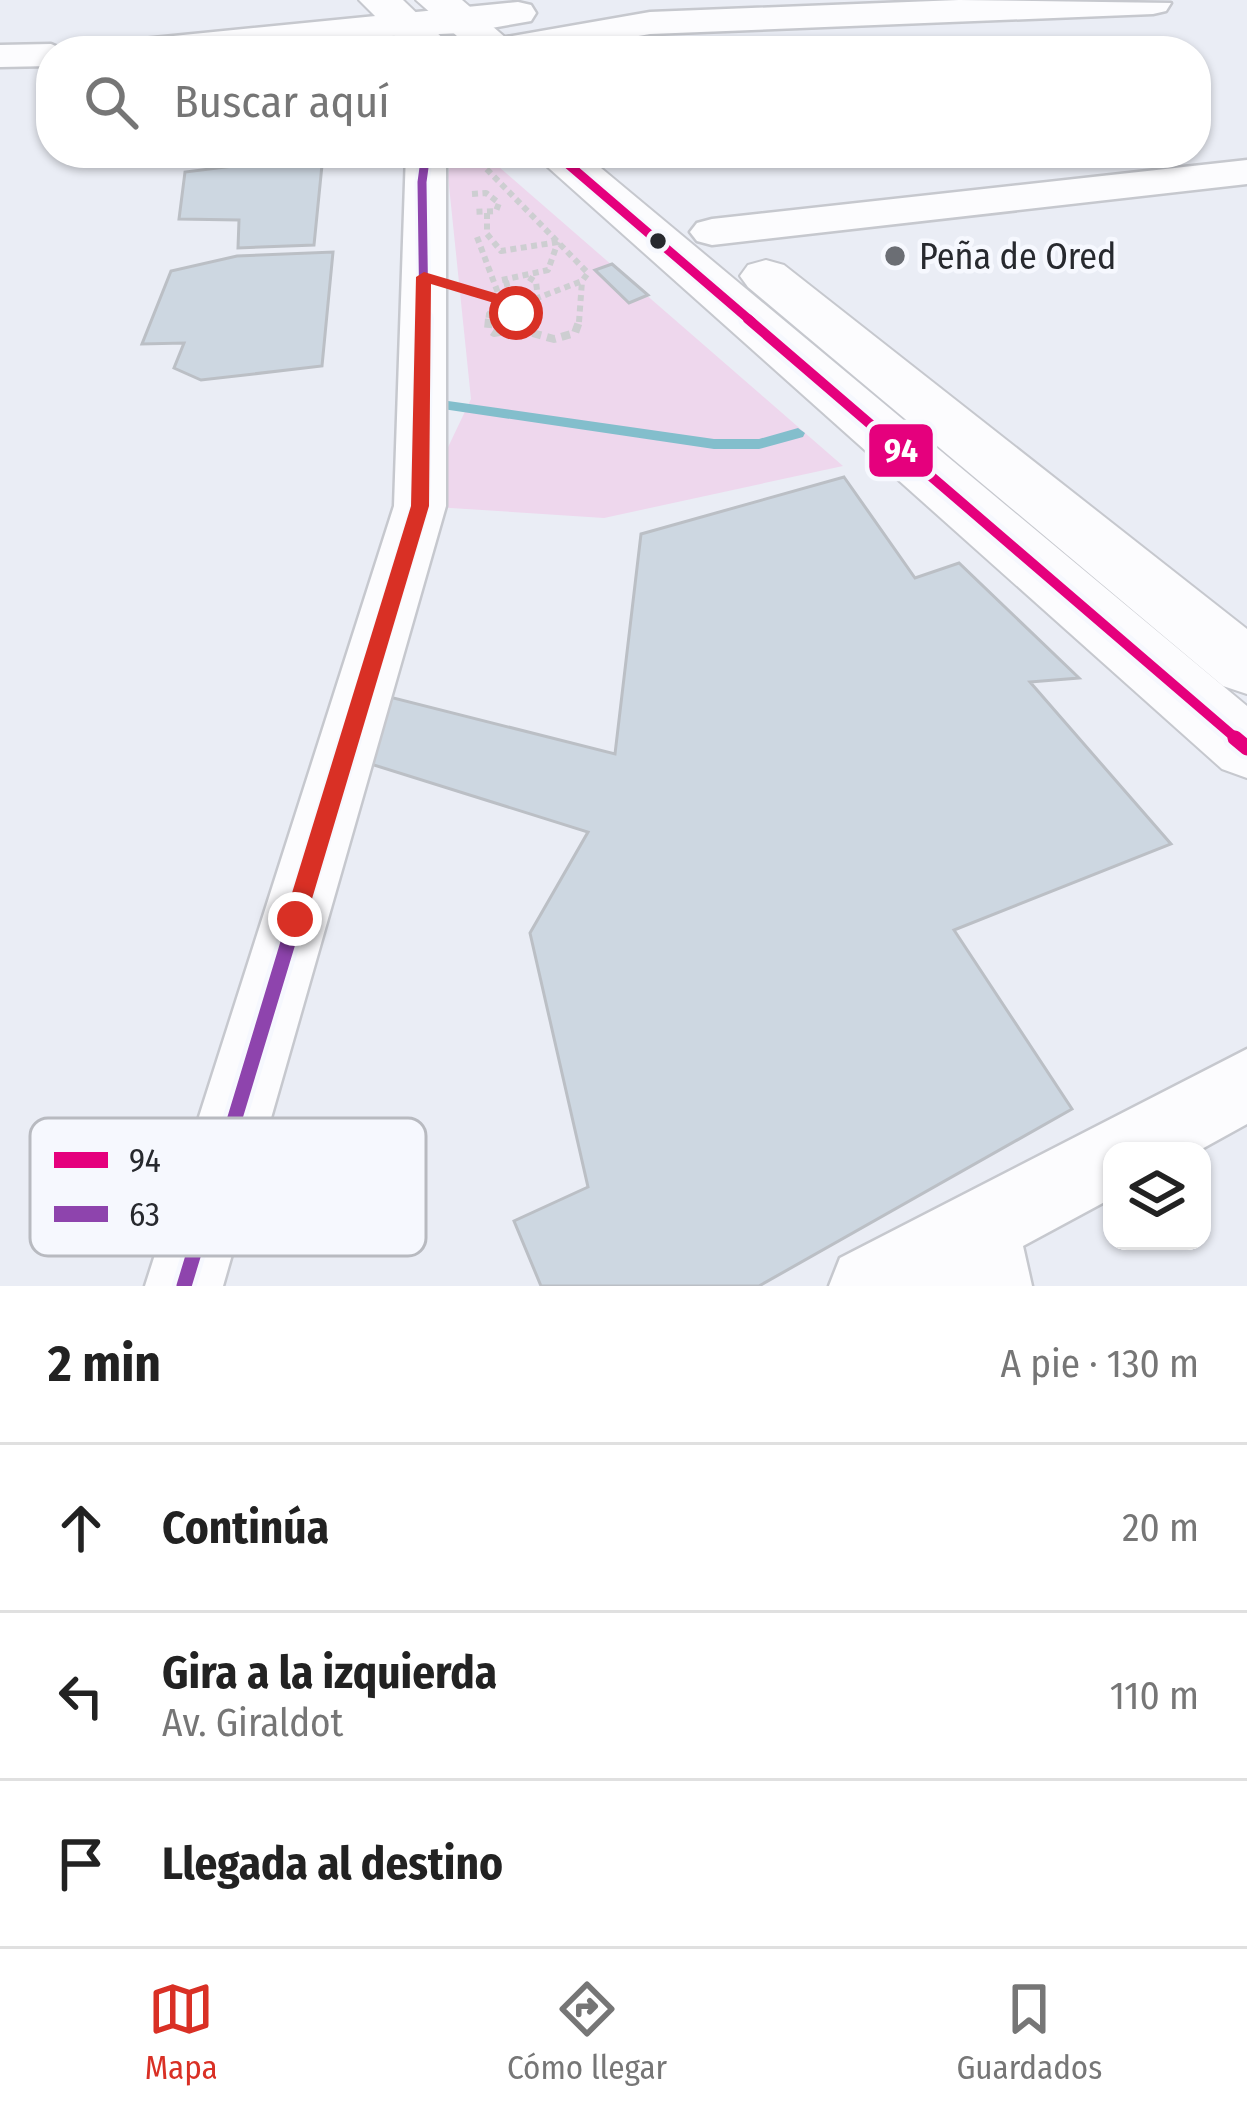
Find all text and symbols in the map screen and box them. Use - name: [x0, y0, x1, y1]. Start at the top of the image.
- search box: [36, 36, 1211, 168]
- icon: search: [78, 69, 144, 135]
- text: Buscar aquí: [174, 75, 390, 129]
- unlabelled marker: [647, 230, 669, 252]
- place label: Peña de Ored: [919, 235, 1116, 279]
- marker: Peña de Ored: [882, 243, 908, 269]
- route start: [489, 286, 543, 340]
- line badge: 94: [867, 422, 935, 479]
- text: 94: [884, 431, 918, 471]
- route end: [268, 892, 322, 946]
- legend: [30, 1118, 426, 1256]
- text: 94: [129, 1141, 161, 1181]
- map controls: [1103, 1142, 1211, 1250]
- button: layers: [1103, 1142, 1211, 1250]
- text: 63: [129, 1195, 160, 1235]
- text: 2 min: [48, 1333, 161, 1395]
- text: A pie · 130 m: [1001, 1341, 1199, 1387]
- icon: ahead: [48, 1495, 114, 1561]
- text: Continúa: [162, 1501, 329, 1555]
- text: 20 m: [1122, 1505, 1199, 1551]
- text: Gira a la izquierda: [162, 1646, 497, 1700]
- icon: left: [48, 1663, 114, 1729]
- text: 110 m: [1110, 1673, 1199, 1719]
- text: Av. Giraldot: [162, 1700, 343, 1746]
- icon: arrive: [48, 1831, 114, 1897]
- text: Llegada al destino: [162, 1837, 503, 1891]
- tab: Mapa: [145, 1976, 218, 2088]
- tab: Cómo llegar: [507, 1976, 667, 2088]
- tab: Guardados: [956, 1976, 1102, 2088]

